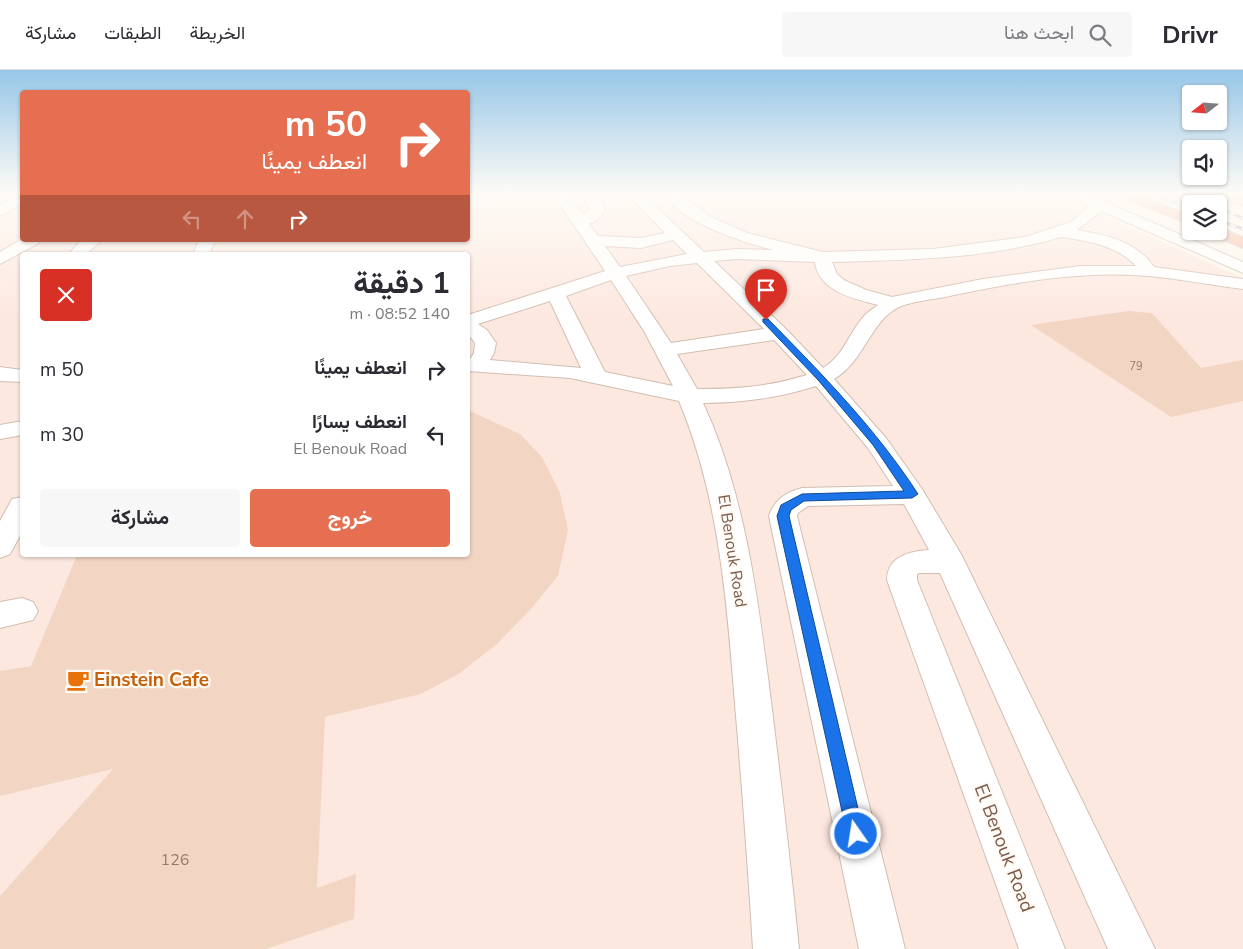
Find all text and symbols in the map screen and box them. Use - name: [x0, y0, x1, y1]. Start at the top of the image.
- search box: [782, 12, 1132, 57]
- text: Drivr: [1162, 19, 1218, 51]
- text: ابحث هنا: [1004, 20, 1074, 46]
- text: مشاركة: [25, 21, 76, 45]
- text: الطبقات: [104, 21, 161, 45]
- text: الخريطة: [189, 21, 245, 45]
- icon: search: [1086, 21, 1114, 49]
- north arrow: [1182, 85, 1228, 130]
- map controls: [1182, 85, 1227, 240]
- text: 50 m: [285, 101, 367, 148]
- icon: right: [385, 110, 450, 175]
- button: sound: [1182, 140, 1227, 185]
- text: انعطف يمينًا: [261, 147, 367, 177]
- button: layers: [1182, 195, 1227, 240]
- icon: left: [178, 205, 206, 233]
- icon: ahead: [231, 205, 259, 233]
- icon: right: [284, 205, 312, 233]
- text: 1 دقيقة: [353, 263, 450, 304]
- button: close: [40, 269, 92, 321]
- pin: [745, 269, 787, 320]
- icon: arrive: [752, 276, 780, 304]
- text: 140 m · 08:52: [349, 303, 450, 325]
- text: انعطف يمينًا: [314, 355, 407, 381]
- icon: right: [422, 356, 450, 384]
- text: 50 m: [40, 357, 84, 383]
- house number: 79: [1129, 359, 1143, 374]
- text: انعطف يسارًا: [312, 409, 407, 435]
- icon: left: [422, 421, 450, 449]
- text: 30 m: [40, 422, 84, 448]
- text: El Benouk Road: [293, 438, 407, 460]
- button: مشاركة: [40, 489, 240, 547]
- button: خروج: [250, 489, 450, 547]
- street label: El Benouk Road: [712, 493, 752, 609]
- cafe icon: Einstein Cafe: [65, 667, 91, 693]
- place label: Einstein Cafe: [94, 667, 209, 693]
- street label: El Benouk Road: [968, 780, 1040, 916]
- position arrow: [829, 807, 881, 859]
- house number: 126: [161, 849, 189, 871]

